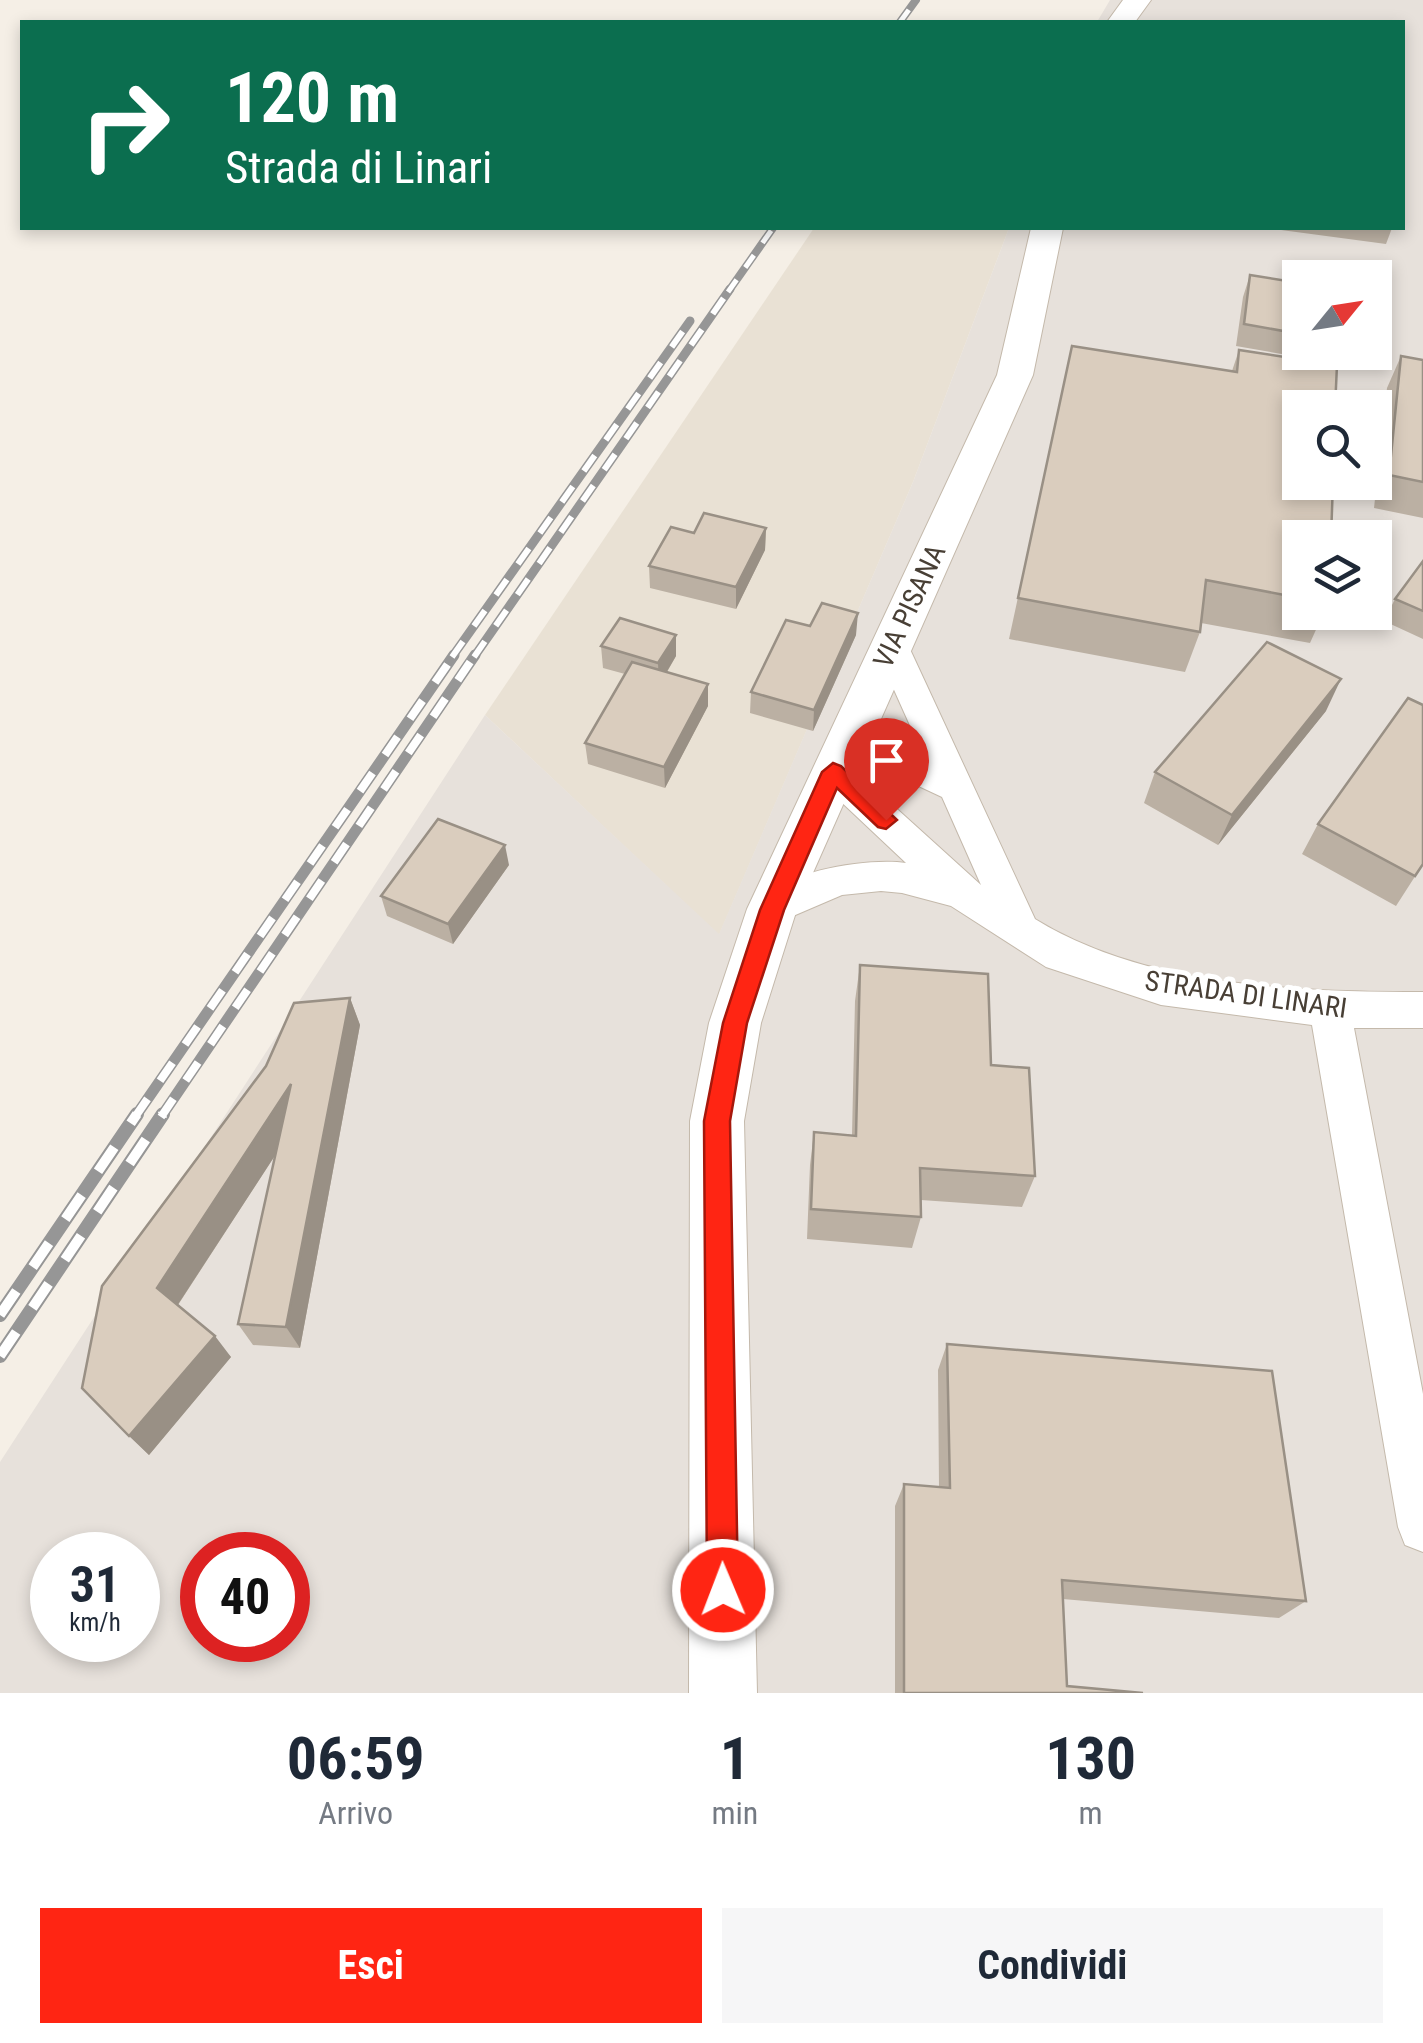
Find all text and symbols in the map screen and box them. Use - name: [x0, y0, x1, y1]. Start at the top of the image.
- text: 120 m: [225, 57, 399, 139]
- icon: right: [60, 60, 190, 190]
- text: Strada di Linari: [225, 141, 492, 194]
- north arrow: [1282, 260, 1392, 370]
- map controls: [1282, 260, 1392, 630]
- button: search: [1282, 390, 1392, 500]
- button: layers: [1282, 520, 1392, 630]
- street label: VIA PISANA: [867, 539, 952, 673]
- pin: [844, 718, 929, 821]
- icon: arrive: [859, 733, 914, 788]
- street label: STRADA DI LINARI: [1143, 964, 1349, 1025]
- speed limit sign: 40: [180, 1532, 310, 1662]
- position arrow: [671, 1538, 775, 1642]
- text: 31: [70, 1556, 120, 1614]
- text: km/h: [69, 1608, 121, 1637]
- text: 06:59: [287, 1723, 425, 1794]
- text: 1: [720, 1723, 750, 1794]
- text: 130: [1045, 1723, 1136, 1794]
- text: Arrivo: [318, 1794, 393, 1832]
- text: min: [711, 1794, 758, 1832]
- text: m: [1079, 1794, 1103, 1832]
- button: Esci: [40, 1908, 702, 2023]
- button: Condividi: [722, 1908, 1383, 2023]

